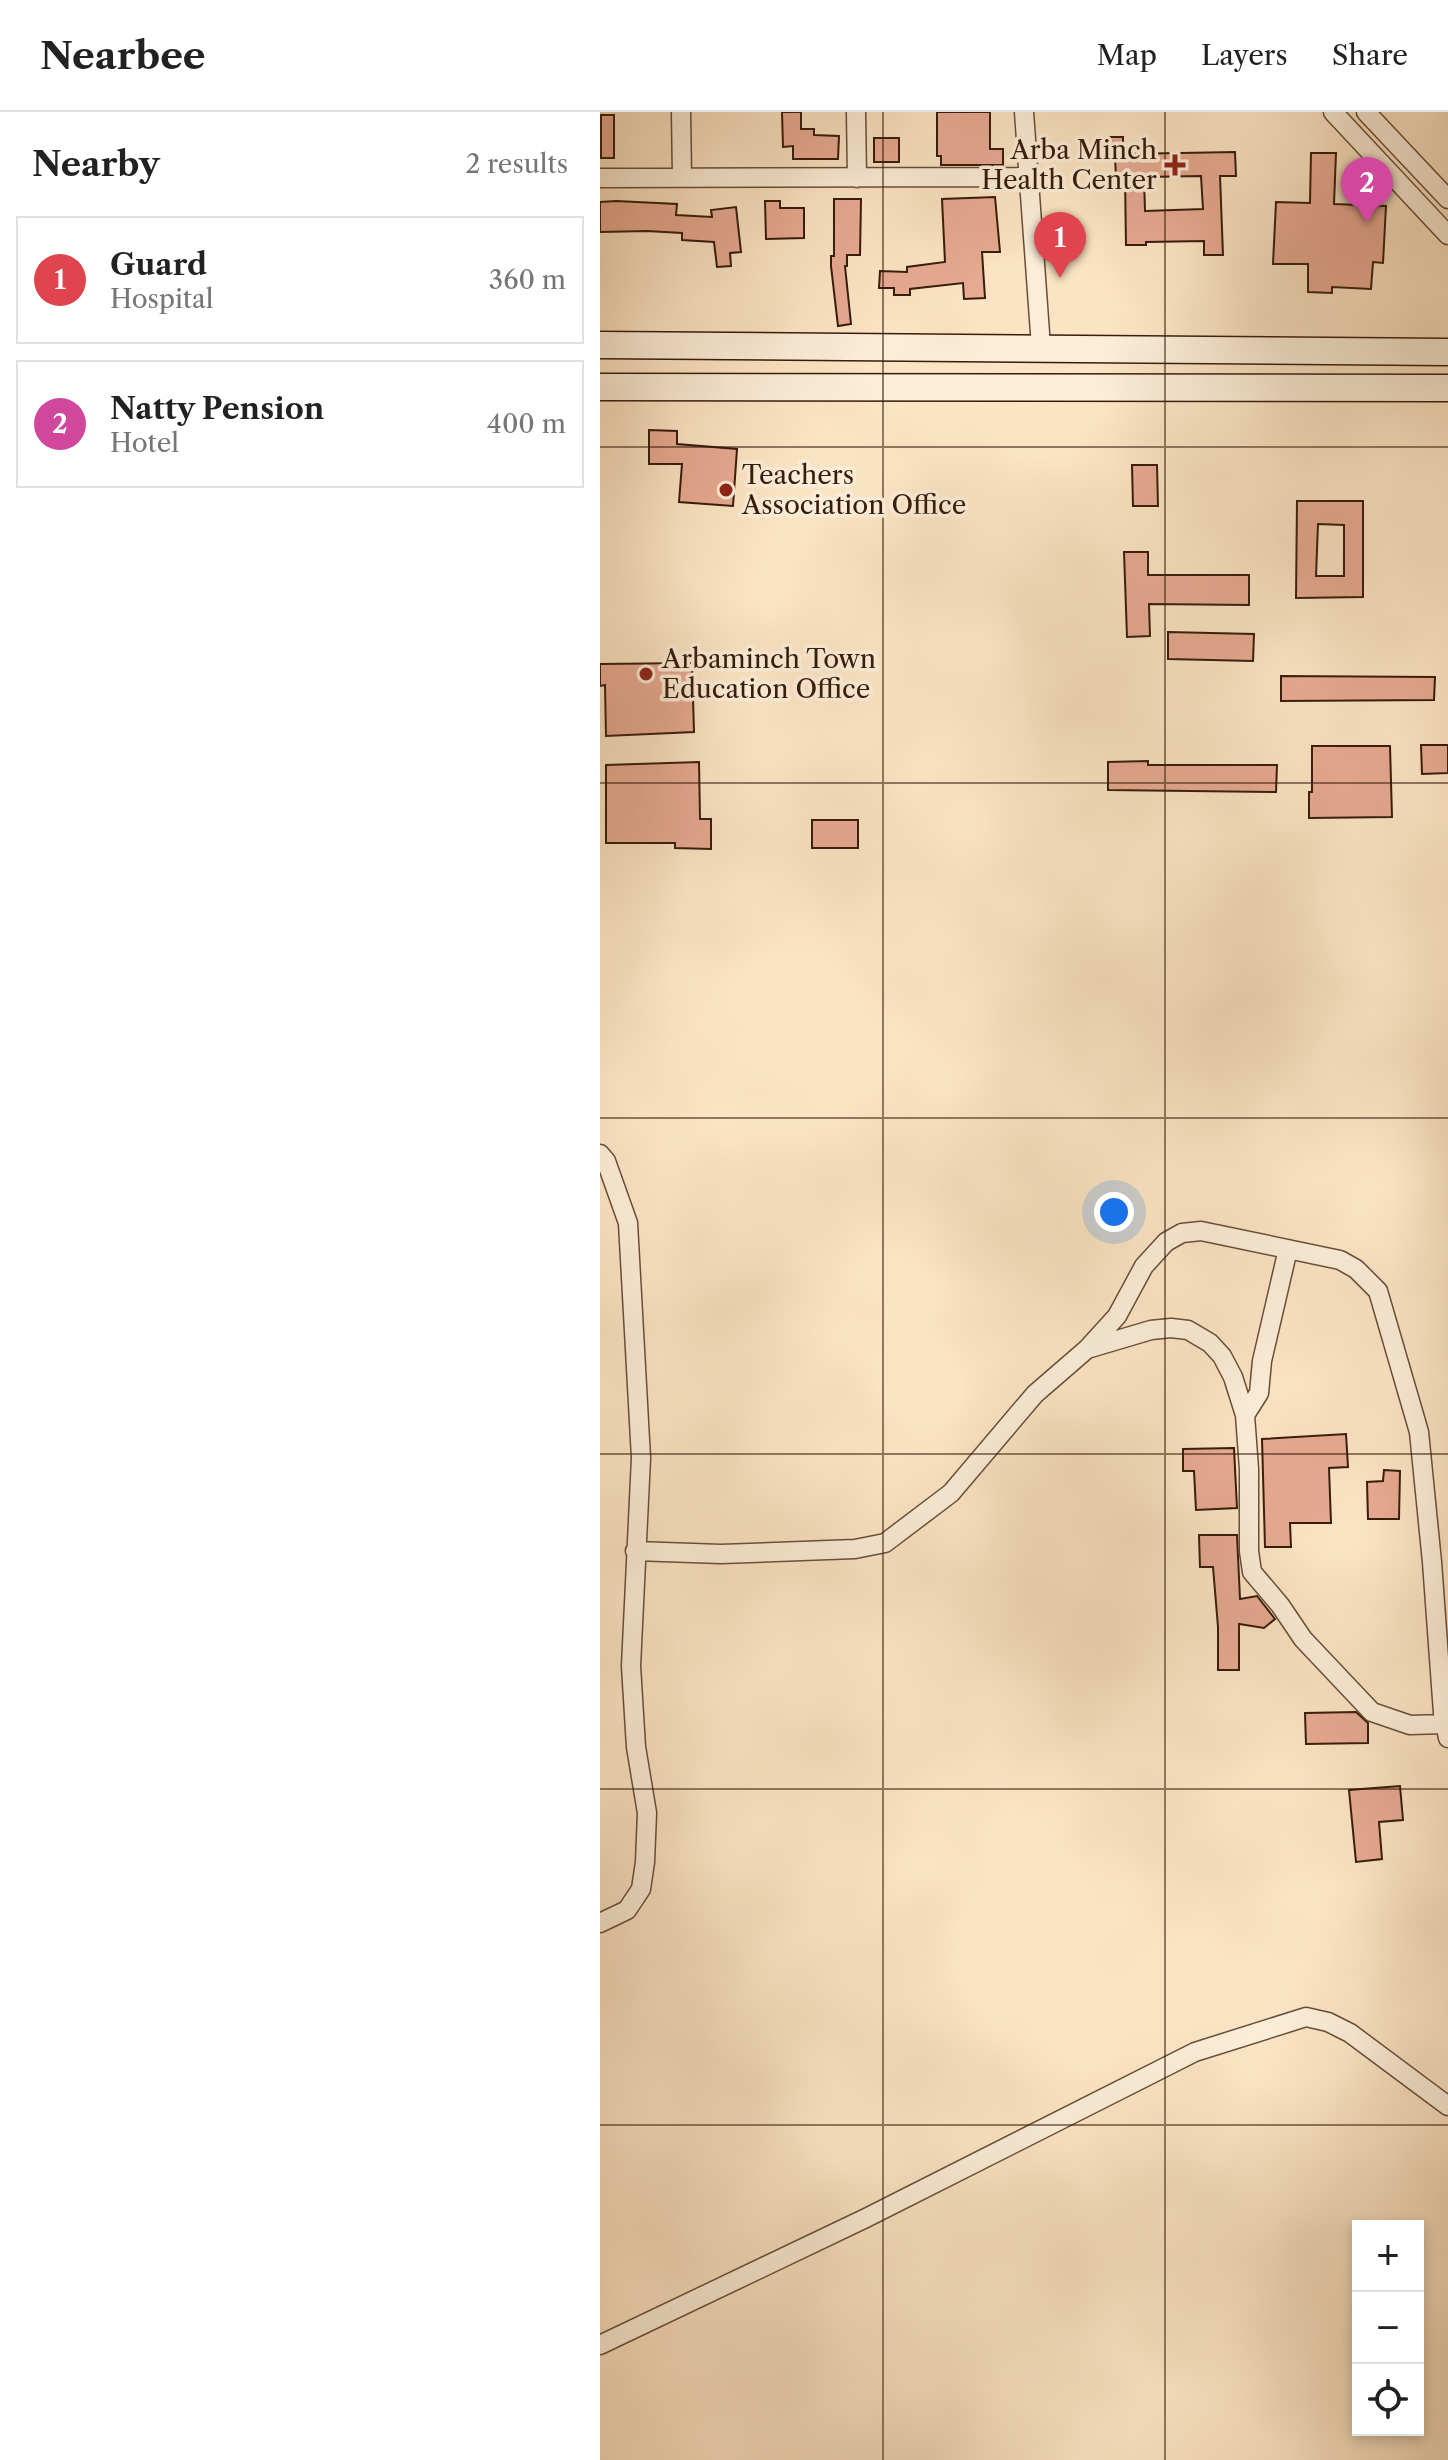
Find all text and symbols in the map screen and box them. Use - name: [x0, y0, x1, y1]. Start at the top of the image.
- text: Nearbee: [40, 32, 206, 79]
- text: Map: [1097, 38, 1157, 72]
- text: Layers: [1201, 38, 1288, 72]
- text: Share: [1332, 38, 1408, 72]
- place label: Arba Minch Health Center: [981, 134, 1157, 196]
- text: Nearby: [32, 143, 160, 185]
- text: 2 results: [465, 148, 568, 180]
- marker: Arba Minch Health Center: [1164, 154, 1186, 176]
- pin: 2: [1341, 157, 1393, 223]
- pin: 1: [1034, 212, 1086, 278]
- text: Guard: [110, 246, 207, 283]
- text: 1: [54, 264, 66, 296]
- text: 360 m: [489, 264, 566, 296]
- text: Hospital: [110, 283, 214, 315]
- text: Natty Pension: [110, 390, 324, 427]
- text: 2: [52, 408, 68, 440]
- text: 400 m: [487, 408, 566, 440]
- text: Hotel: [110, 427, 179, 459]
- place label: Teachers Association Office: [741, 459, 966, 521]
- marker: Teachers Association Office: [717, 481, 735, 499]
- place label: Arbaminch Town Education Office: [661, 643, 876, 705]
- marker: Arbaminch Town Education Office: [637, 665, 655, 683]
- your location: [1094, 1192, 1134, 1232]
- map controls: [1352, 2220, 1424, 2436]
- button: +: [1352, 2220, 1424, 2292]
- button: −: [1352, 2292, 1424, 2364]
- button: locate: [1352, 2364, 1424, 2436]

